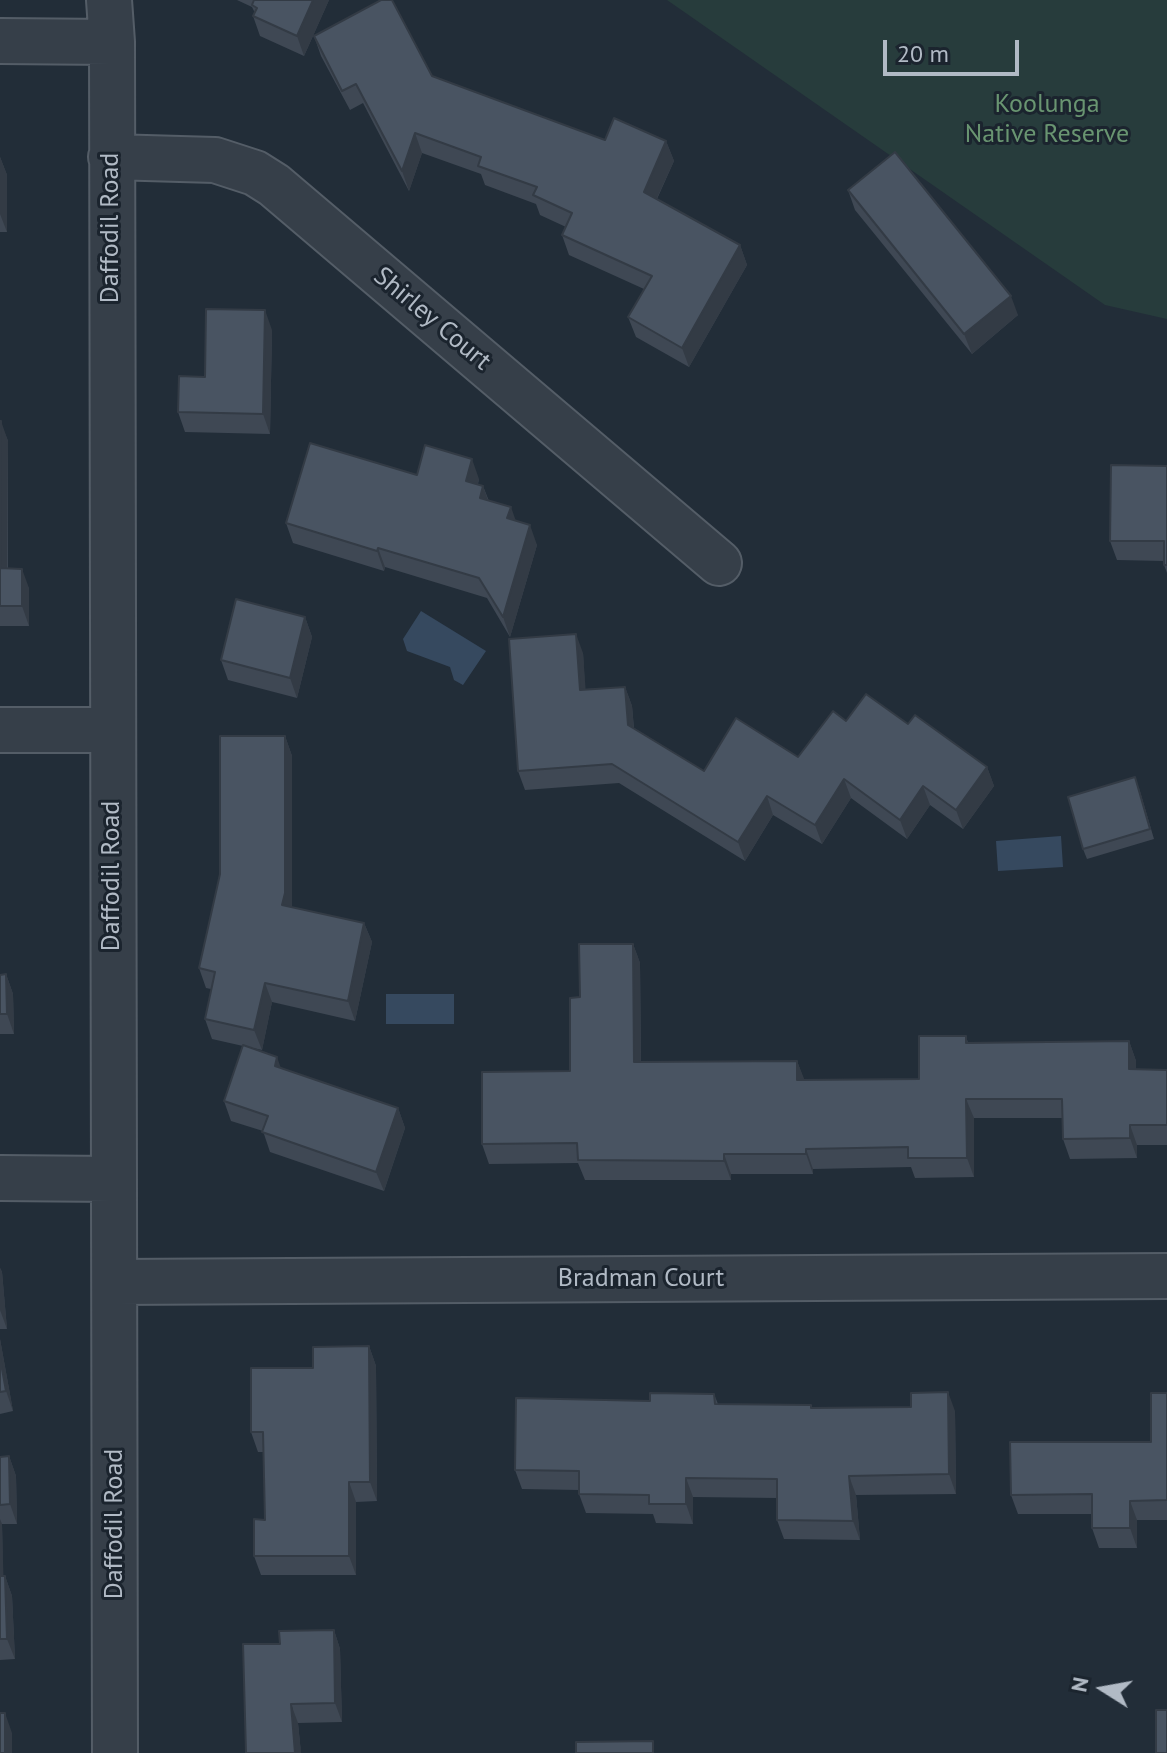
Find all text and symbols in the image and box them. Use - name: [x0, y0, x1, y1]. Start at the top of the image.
- scale bar: [887, 24, 1023, 74]
- text: 20 m: [897, 38, 949, 69]
- park label: Koolunga Native Reserve: [965, 89, 1129, 150]
- street label: Daffodil Road: [95, 153, 127, 303]
- street label: Shirley Court: [367, 261, 497, 377]
- street label: Daffodil Road: [96, 801, 128, 951]
- street label: Bradman Court: [558, 1263, 724, 1295]
- street label: Daffodil Road: [99, 1449, 131, 1599]
- north arrow: [1063, 1649, 1143, 1729]
- text: N: [1064, 1675, 1095, 1694]

